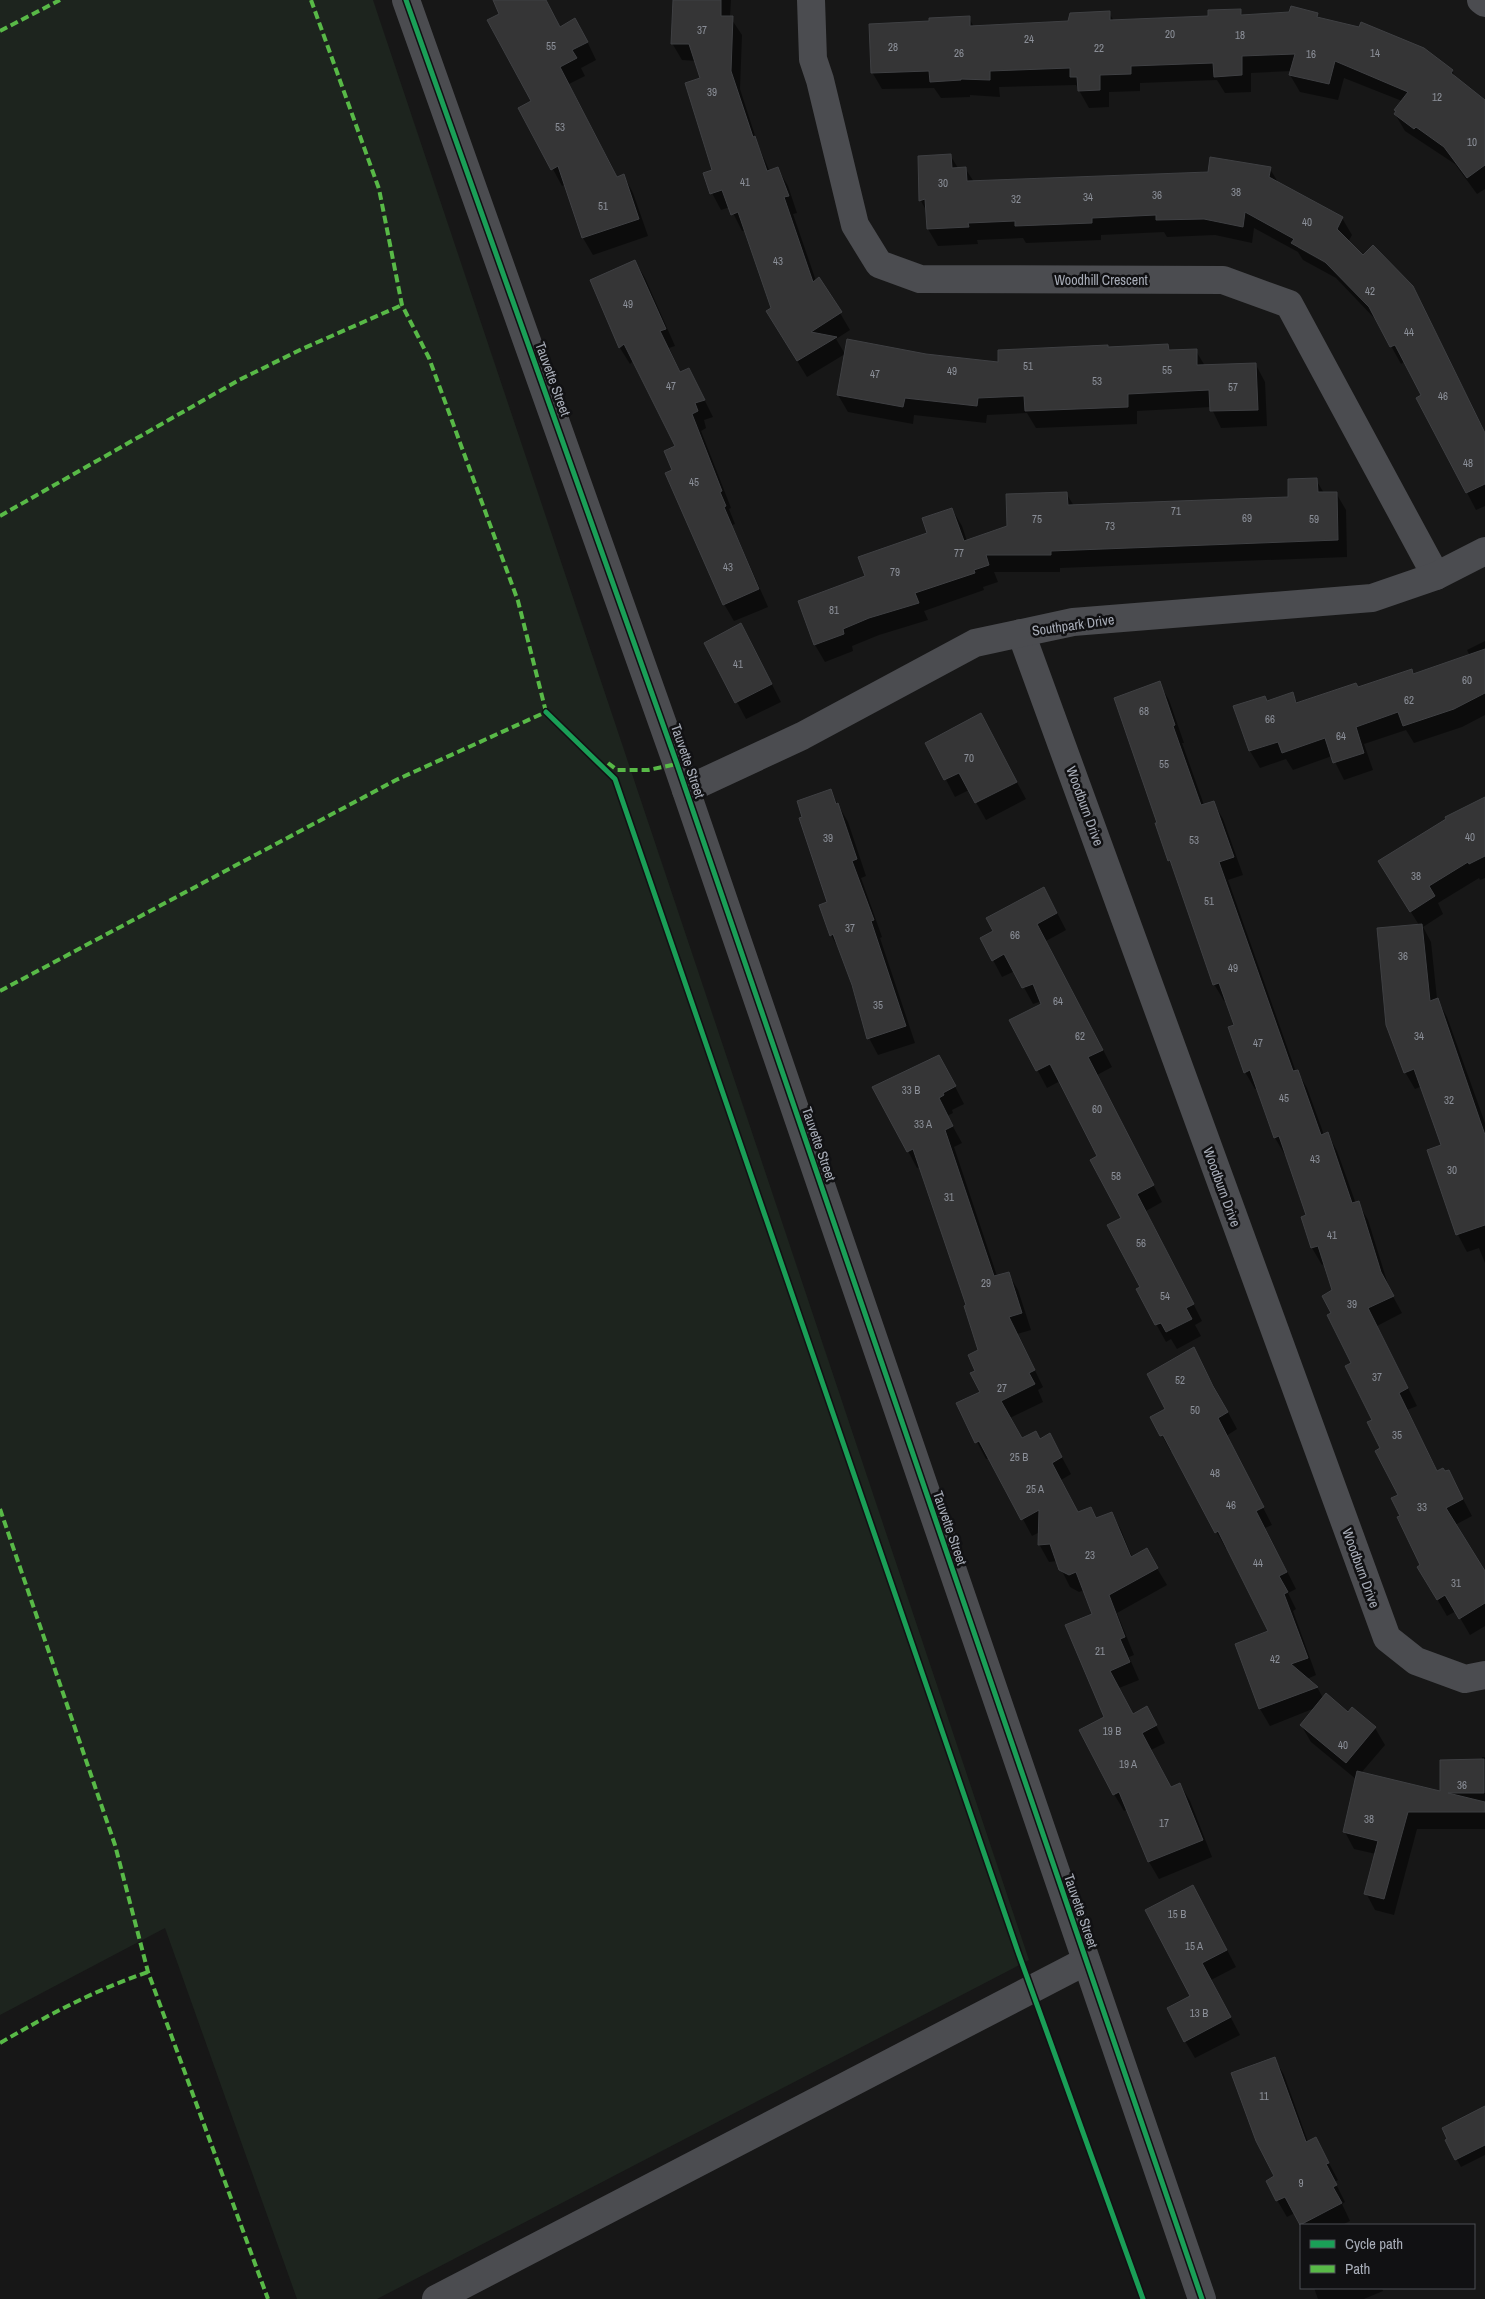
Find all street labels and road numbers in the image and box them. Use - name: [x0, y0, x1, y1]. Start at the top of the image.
- street label: Woodhill Crescent: [1054, 271, 1148, 289]
- street label: Tauvette Street: [531, 340, 575, 418]
- street label: Southpark Drive: [1031, 610, 1115, 640]
- street label: Tauvette Street: [667, 721, 709, 801]
- street label: Woodburn Drive: [1062, 764, 1108, 848]
- street label: Tauvette Street: [798, 1104, 840, 1184]
- street label: Woodburn Drive: [1199, 1145, 1245, 1229]
- street label: Tauvette Street: [929, 1488, 971, 1568]
- street label: Woodburn Drive: [1338, 1526, 1384, 1610]
- street label: Tauvette Street: [1060, 1871, 1102, 1951]

